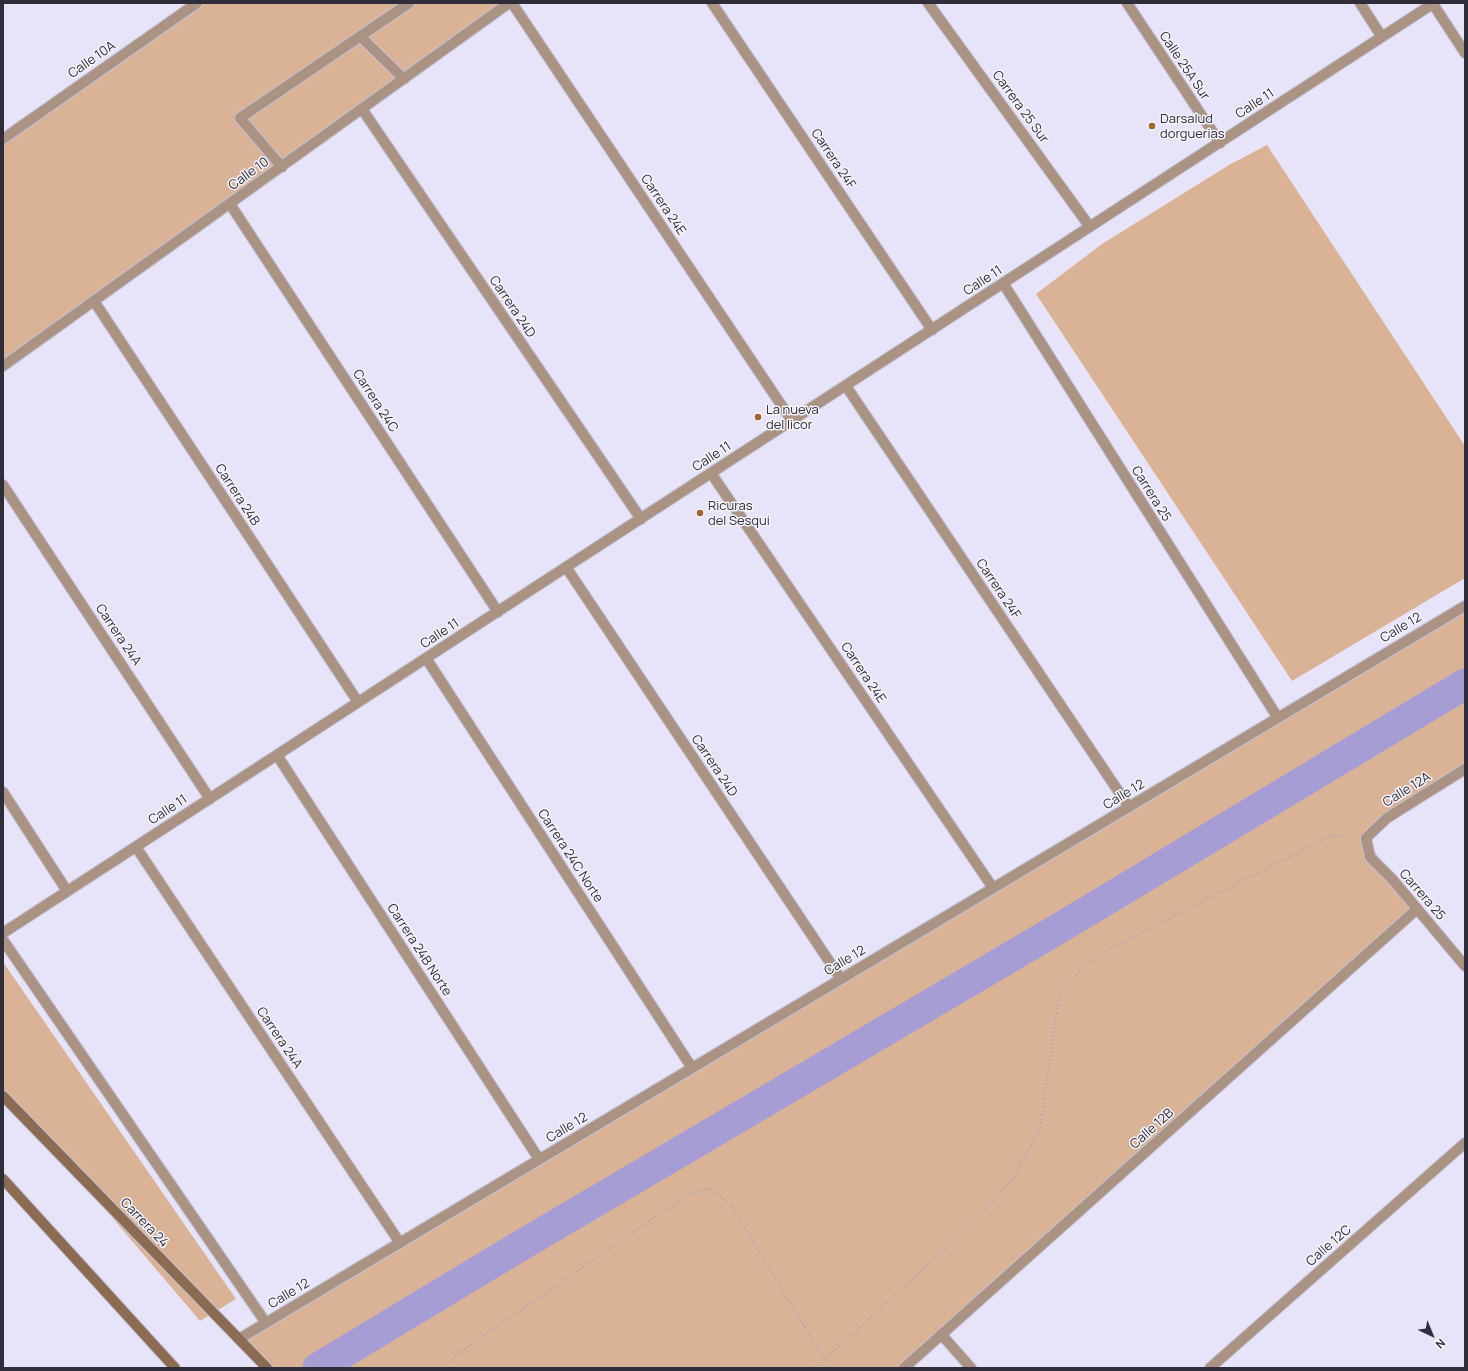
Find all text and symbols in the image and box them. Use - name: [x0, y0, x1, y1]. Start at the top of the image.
- street label: Calle 25A Sur: [1155, 29, 1213, 103]
- street label: Calle 10A: [65, 38, 119, 82]
- street label: Carrera 25 Sur: [989, 68, 1051, 146]
- street label: Calle 11: [1233, 86, 1277, 122]
- place label: Darsalud dorguerias: [1160, 111, 1225, 142]
- marker: Darsalud dorguerias: [1147, 121, 1157, 131]
- street label: Carrera 24F: [807, 126, 859, 192]
- street label: Calle 10: [226, 154, 272, 194]
- street label: Carrera 24E: [637, 172, 689, 238]
- street label: Calle 11: [961, 263, 1005, 299]
- street label: Carrera 24D: [486, 273, 538, 341]
- street label: Carrera 24C: [349, 367, 401, 435]
- place label: La nueva del licor: [766, 402, 819, 433]
- marker: La nueva del licor: [753, 412, 763, 422]
- street label: Calle 11: [690, 439, 734, 475]
- street label: Carrera 24B: [211, 461, 263, 529]
- street label: Carrera 25: [1128, 463, 1174, 525]
- place label: Ricuras del Sesqui: [708, 498, 770, 529]
- marker: Ricuras del Sesqui: [695, 508, 705, 518]
- street label: Carrera 24F: [972, 556, 1024, 622]
- street label: Carrera 24A: [92, 601, 144, 669]
- street label: Calle 12: [1378, 610, 1424, 646]
- street label: Calle 11: [418, 616, 462, 652]
- street label: Carrera 24E: [837, 640, 889, 706]
- street label: Carrera 24D: [688, 732, 740, 800]
- street label: Calle 12A: [1380, 769, 1434, 811]
- street label: Calle 12: [1101, 777, 1147, 813]
- street label: Calle 11: [146, 792, 190, 828]
- street label: Carrera 24C Norte: [534, 806, 606, 906]
- street label: Carrera 25: [1396, 866, 1448, 924]
- street label: Carrera 24B Norte: [383, 901, 455, 999]
- street label: Calle 12: [822, 943, 868, 979]
- street label: Carrera 24A: [253, 1004, 305, 1072]
- street label: Calle 12B: [1127, 1105, 1177, 1153]
- street label: Calle 12: [544, 1110, 590, 1146]
- street label: Carrera 24: [117, 1195, 171, 1251]
- street label: Calle 12C: [1303, 1222, 1355, 1270]
- street label: Calle 12: [266, 1276, 312, 1312]
- north arrow: [1412, 1315, 1452, 1355]
- text: N: [1433, 1336, 1449, 1352]

